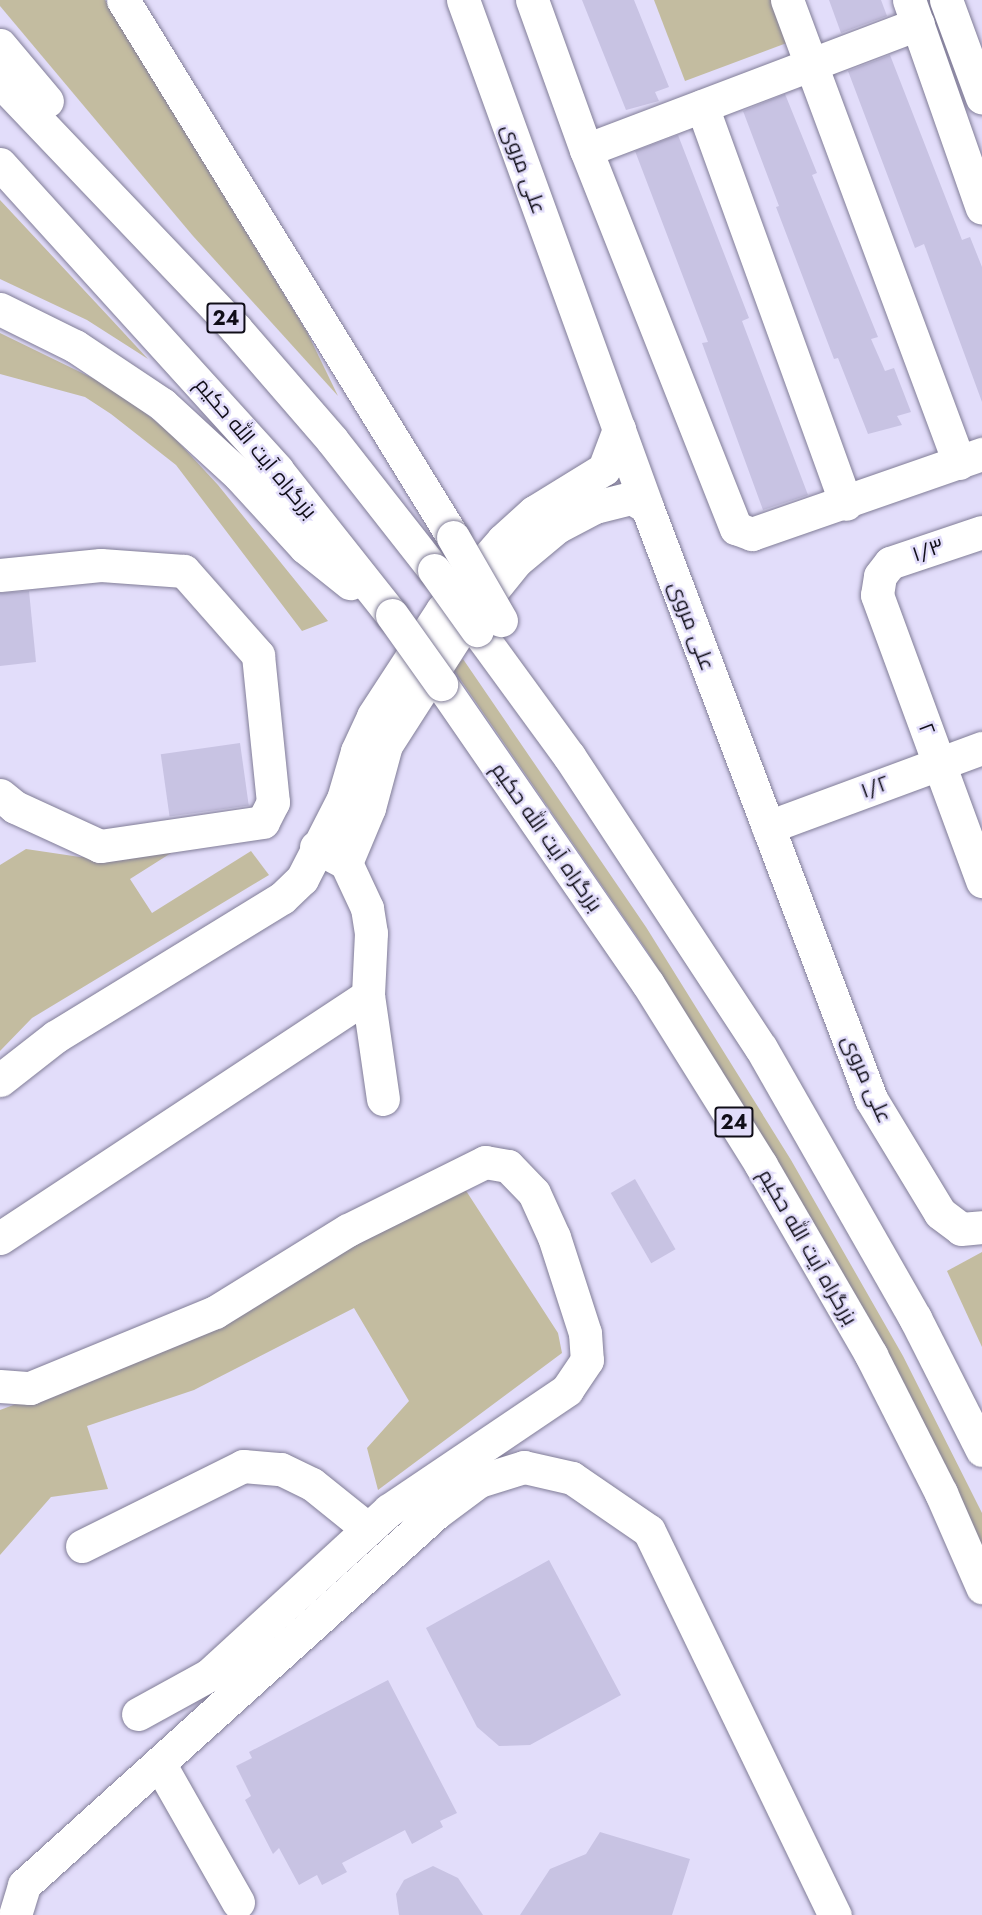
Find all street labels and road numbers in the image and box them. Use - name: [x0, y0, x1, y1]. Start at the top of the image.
- street label: علی مروی: [496, 121, 552, 217]
- road number: 24: [205, 301, 247, 335]
- street label: بزرگراه آیت الله حکیم: [190, 372, 322, 524]
- street label: ۱/۳: [909, 533, 947, 567]
- street label: علی مروی: [663, 578, 721, 674]
- street label: ۲: [913, 719, 941, 739]
- street label: بزرگراه آیت الله حکیم: [486, 758, 608, 916]
- street label: ۱/۲: [857, 770, 893, 804]
- street label: علی مروی: [836, 1031, 898, 1127]
- road number: 24: [713, 1105, 755, 1139]
- street label: بزرگراه آیت الله حکیم: [753, 1164, 863, 1330]

